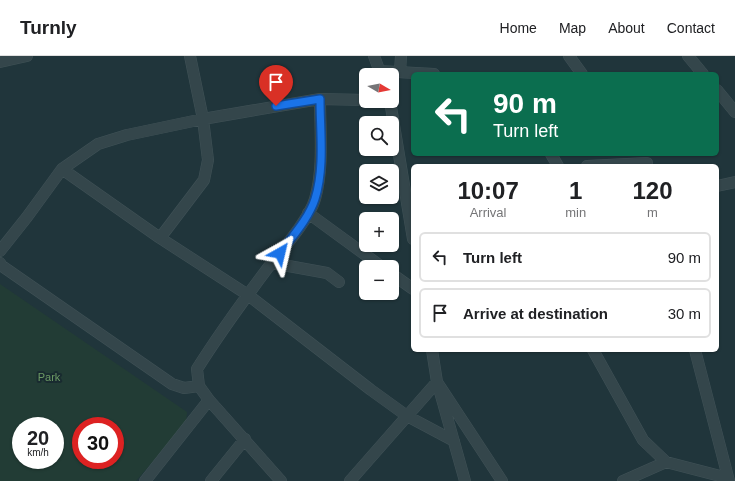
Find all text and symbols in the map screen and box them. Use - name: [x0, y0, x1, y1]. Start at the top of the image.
- text: Turnly: [20, 17, 77, 38]
- text: Home: [500, 20, 537, 36]
- text: Map: [559, 20, 586, 36]
- text: About: [608, 20, 645, 36]
- text: Contact: [667, 20, 715, 36]
- pin: [259, 65, 293, 106]
- north arrow: [359, 68, 399, 108]
- map controls: [359, 68, 399, 300]
- icon: arrive: [265, 71, 287, 93]
- icon: left: [427, 88, 479, 140]
- text: 90 m: [493, 88, 557, 119]
- button: search: [359, 116, 399, 156]
- text: Turn left: [493, 121, 558, 141]
- button: layers: [359, 164, 399, 204]
- text: 10:07: [457, 177, 519, 204]
- text: 1: [569, 177, 582, 204]
- text: 120: [633, 177, 673, 204]
- text: Arrival: [470, 205, 507, 220]
- text: min: [565, 205, 586, 220]
- text: m: [647, 205, 658, 220]
- button: +: [359, 212, 399, 252]
- position arrow: [259, 232, 301, 274]
- icon: left: [429, 246, 451, 268]
- text: Turn left: [463, 249, 522, 266]
- text: 90 m: [668, 249, 701, 266]
- button: −: [359, 260, 399, 300]
- icon: arrive: [429, 302, 451, 324]
- text: Arrive at destination: [463, 305, 608, 322]
- text: 30 m: [668, 305, 701, 322]
- park label: Park: [38, 371, 61, 383]
- speed limit sign: 30: [72, 417, 124, 469]
- text: 20: [27, 427, 49, 449]
- text: km/h: [27, 447, 49, 458]

